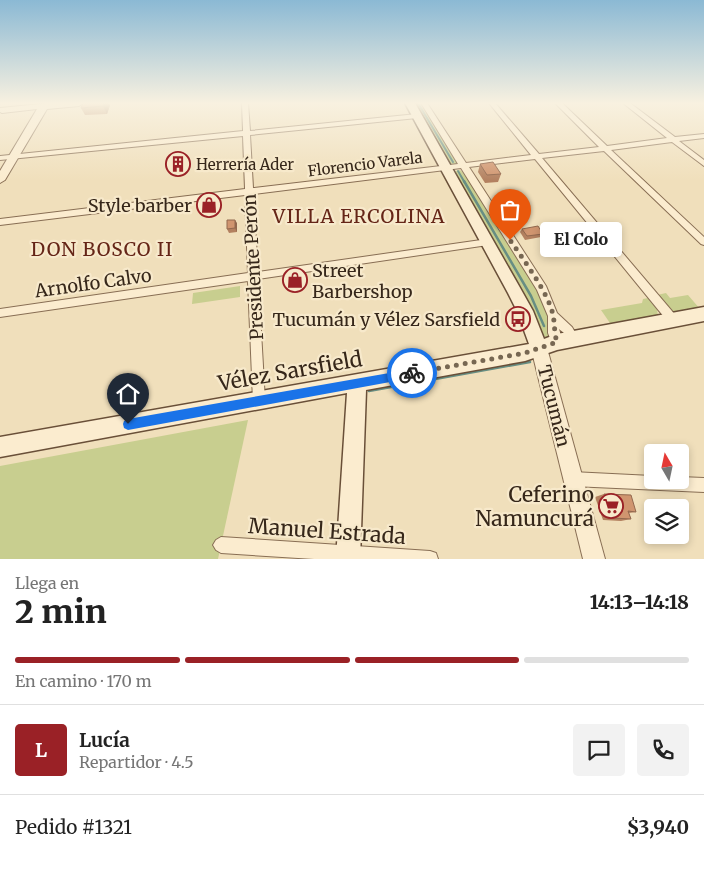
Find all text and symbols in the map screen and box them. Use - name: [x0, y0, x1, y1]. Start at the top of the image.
- street label: Florencio Varela: [307, 148, 423, 180]
- building icon: Herrería Ader: [165, 151, 191, 177]
- place label: Herrería Ader: [196, 155, 294, 174]
- pin: [489, 189, 531, 240]
- shop icon: Style barber: [196, 192, 222, 218]
- street label: Presidente Perón: [238, 193, 268, 341]
- place label: Style barber: [88, 194, 192, 217]
- icon: bag: [496, 196, 524, 224]
- district label: VILLA ERCOLINA: [272, 204, 445, 228]
- callout: El Colo: [540, 222, 622, 258]
- text: El Colo: [554, 229, 608, 249]
- district label: DON BOSCO II: [31, 237, 173, 261]
- place label: Street Barbershop: [312, 259, 413, 303]
- street label: Arnolfo Calvo: [32, 263, 153, 303]
- shop icon: Street Barbershop: [282, 267, 308, 293]
- bus stop icon: Tucumán y Vélez Sarsfield: [505, 306, 531, 332]
- place label: Tucumán y Vélez Sarsfield: [272, 308, 500, 331]
- street label: Vélez Sarsfield: [215, 345, 365, 397]
- courier: [387, 348, 437, 398]
- icon: bike: [398, 359, 426, 387]
- street label: Tucumán: [533, 363, 575, 449]
- pin: [107, 373, 149, 424]
- icon: home: [114, 380, 142, 408]
- north arrow: [644, 444, 689, 489]
- map controls: [644, 444, 689, 544]
- place label: Ceferino Namuncurá: [475, 481, 594, 532]
- supermarket icon: Ceferino Namuncurá: [598, 493, 624, 519]
- button: layers: [644, 499, 689, 544]
- street label: Manuel Estrada: [247, 512, 407, 550]
- text: Llega en: [15, 573, 79, 593]
- text: 14:13–14:18: [590, 590, 689, 614]
- text: 2 min: [15, 592, 107, 632]
- text: En camino · 170 m: [15, 671, 152, 691]
- button: chat: [573, 724, 625, 776]
- button: phone: [637, 724, 689, 776]
- text: Lucía: [79, 728, 130, 752]
- text: L: [35, 738, 47, 762]
- text: Repartidor · 4.5: [79, 752, 194, 772]
- text: Pedido #1321: [15, 815, 132, 839]
- text: $3,940: [627, 815, 689, 839]

